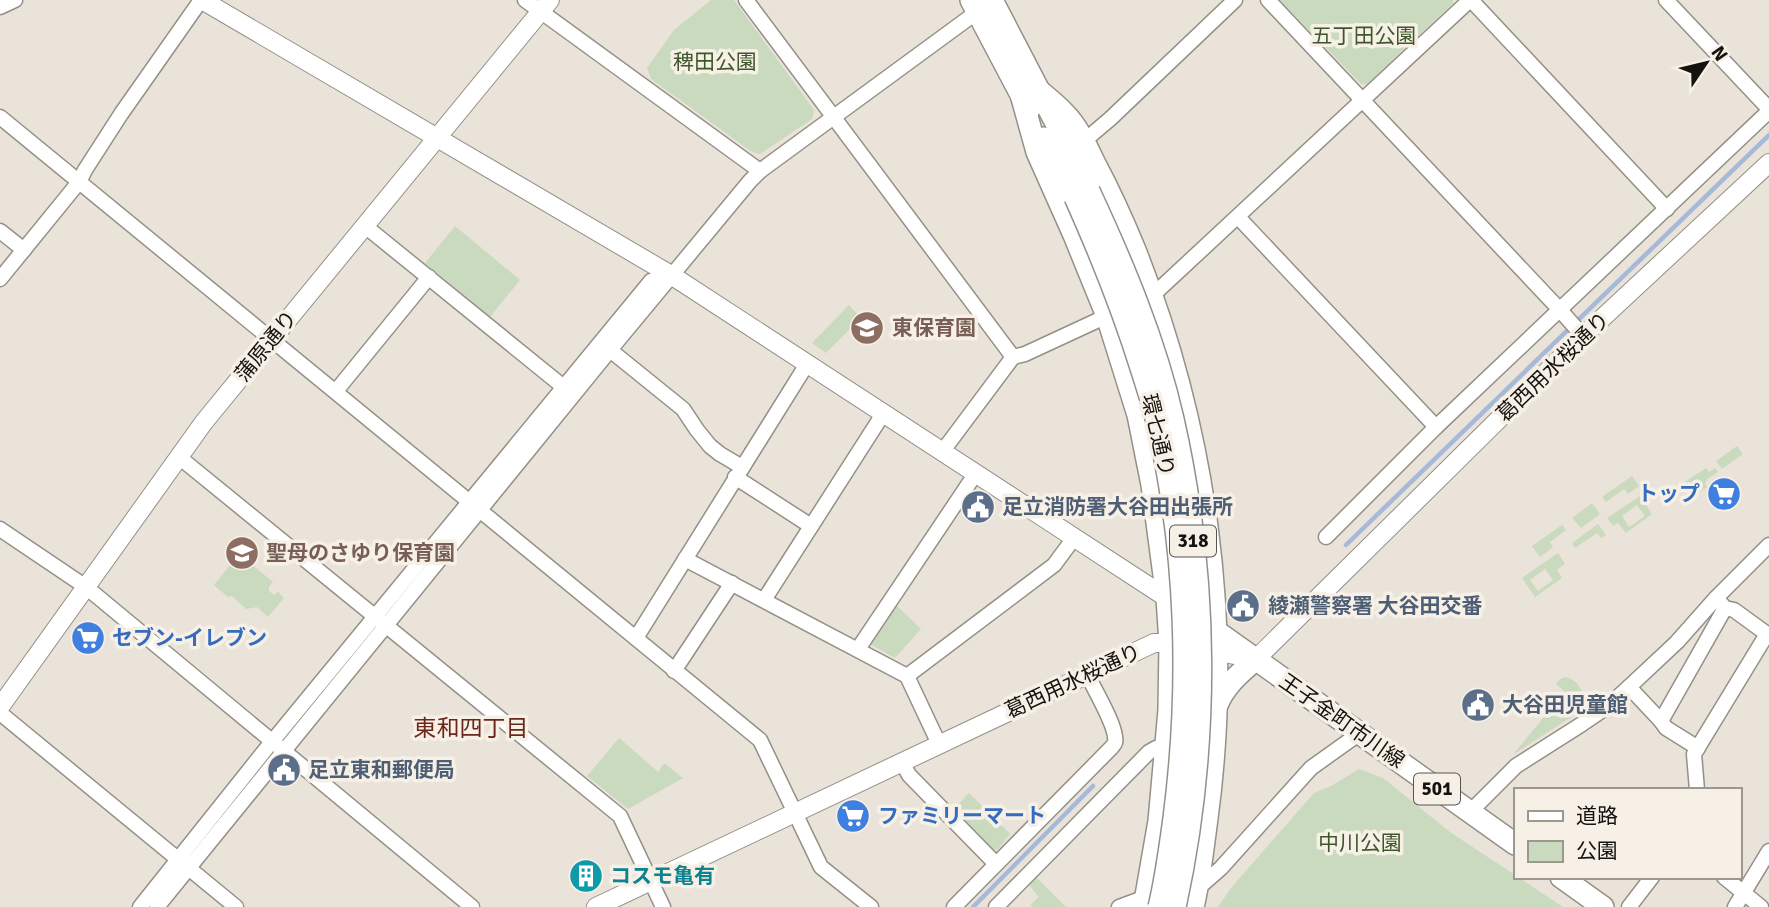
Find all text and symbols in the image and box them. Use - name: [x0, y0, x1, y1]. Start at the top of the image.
- park label: 五丁田公園: [1312, 23, 1417, 49]
- north arrow: [1671, 28, 1741, 98]
- text: N: [1705, 42, 1733, 66]
- park label: 稗田公園: [673, 49, 757, 75]
- street label: 蒲原通り: [229, 305, 303, 387]
- street label: 葛西用水桜通り: [1491, 307, 1615, 427]
- school or university icon: 東保育園: [848, 309, 886, 347]
- place label: 東保育園: [892, 315, 976, 341]
- street label: 環七通り: [1136, 391, 1180, 479]
- supermarket icon: トップ: [1705, 475, 1743, 513]
- place label: トップ: [1637, 481, 1700, 507]
- public building icon: 足立消防署大谷田出張所: [959, 488, 997, 526]
- place label: 足立消防署大谷田出張所: [1002, 494, 1233, 520]
- road number: 318: [1170, 526, 1216, 556]
- school or university icon: 聖母のさゆり保育園: [223, 534, 261, 572]
- place label: 聖母のさゆり保育園: [266, 540, 455, 566]
- public building icon: 綾瀬警察署 大谷田交番: [1224, 587, 1262, 625]
- place label: 綾瀬警察署 大谷田交番: [1268, 593, 1483, 619]
- supermarket icon: セブン-イレブン: [69, 619, 107, 657]
- place label: セブン-イレブン: [112, 625, 267, 651]
- street label: 葛西用水桜通り: [1001, 638, 1145, 724]
- street label: 王子金町市川線: [1274, 668, 1410, 774]
- public building icon: 大谷田児童館: [1459, 686, 1497, 724]
- place label: 大谷田児童館: [1502, 692, 1628, 718]
- district label: 東和四丁目: [414, 714, 529, 743]
- public building icon: 足立東和郵便局: [265, 751, 303, 789]
- place label: 足立東和郵便局: [308, 757, 455, 783]
- road number: 501: [1414, 774, 1460, 804]
- legend: [1514, 788, 1741, 879]
- supermarket icon: ファミリーマート: [834, 797, 872, 835]
- place label: ファミリーマート: [878, 803, 1046, 829]
- text: 道路: [1576, 803, 1618, 829]
- park label: 中川公園: [1318, 830, 1402, 856]
- text: 公園: [1576, 838, 1618, 864]
- building icon: コスモ亀有: [567, 857, 605, 895]
- place label: コスモ亀有: [610, 863, 715, 889]

